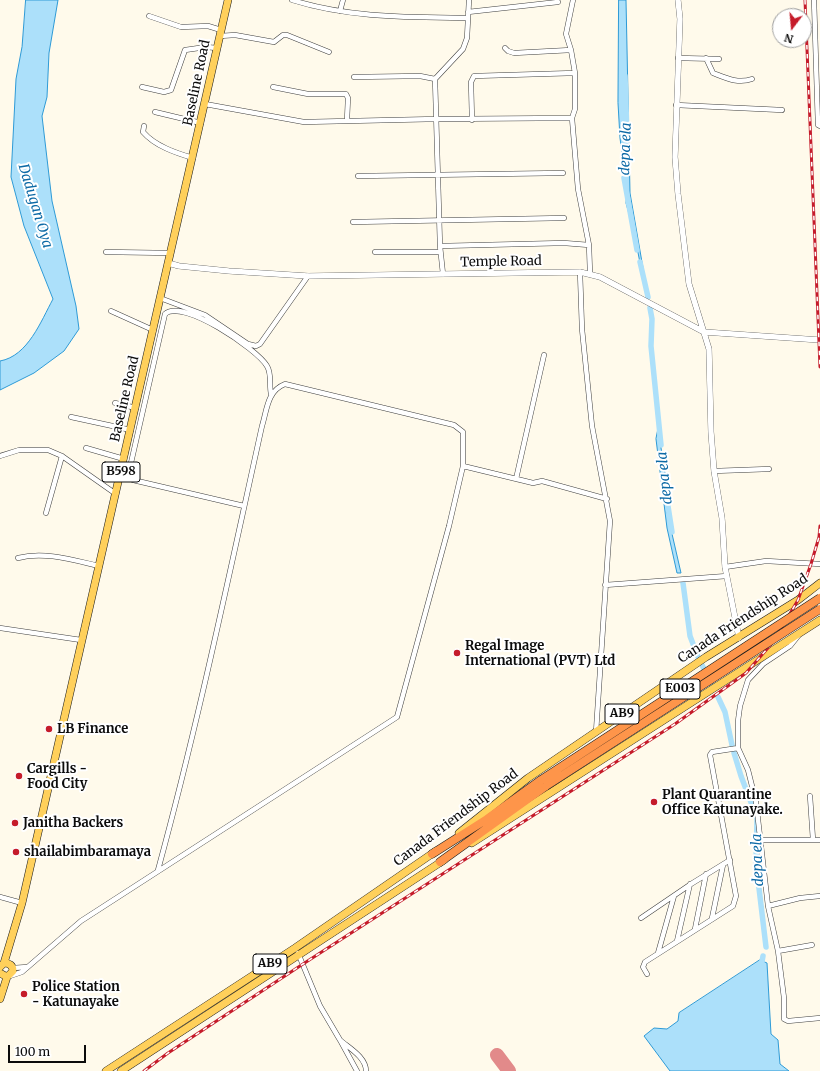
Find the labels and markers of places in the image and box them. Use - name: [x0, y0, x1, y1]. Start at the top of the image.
- place label: Regal Image International (PVT) Ltd: [465, 638, 615, 669]
- marker: Regal Image International (PVT) Ltd: [452, 648, 462, 658]
- place label: LB Finance: [57, 721, 128, 737]
- marker: LB Finance: [44, 724, 54, 734]
- place label: Cargills - Food City: [27, 761, 88, 792]
- marker: Cargills - Food City: [14, 771, 24, 781]
- place label: Plant Quarantine Office Katunayake.: [662, 787, 783, 818]
- marker: Plant Quarantine Office Katunayake.: [649, 797, 659, 807]
- place label: Janitha Backers: [23, 815, 123, 831]
- marker: Janitha Backers: [10, 818, 20, 828]
- place label: shailabimbaramaya: [24, 844, 151, 860]
- marker: shailabimbaramaya: [11, 847, 21, 857]
- place label: Police Station - Katunayake: [32, 979, 120, 1010]
- marker: Police Station - Katunayake: [19, 989, 29, 999]

